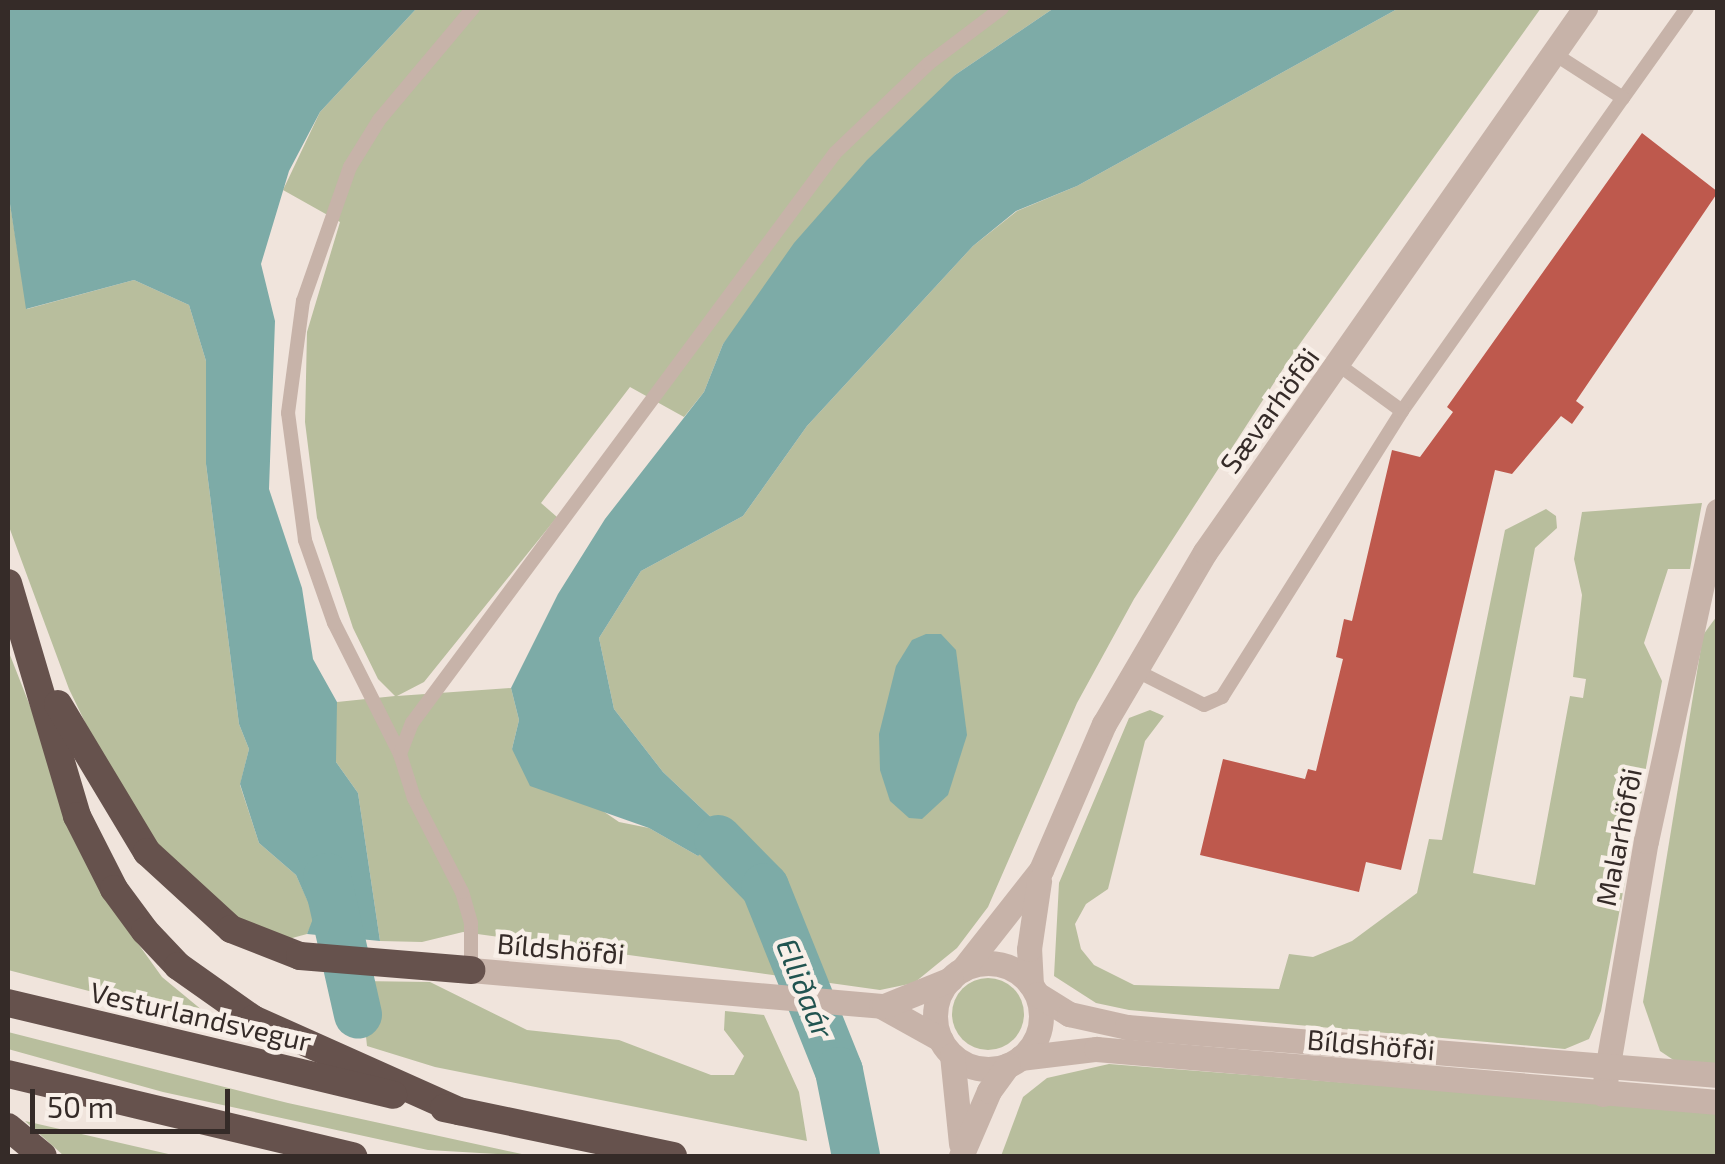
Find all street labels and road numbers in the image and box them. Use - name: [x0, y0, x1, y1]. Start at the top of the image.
- street label: Sævarhöfði: [1212, 341, 1326, 479]
- street label: Malarhöfði: [1588, 765, 1648, 909]
- street label: Bíldshöfði: [496, 926, 626, 970]
- street label: Vesturlandsvegur: [87, 974, 315, 1058]
- street label: Bíldshöfði: [1306, 1022, 1436, 1066]

